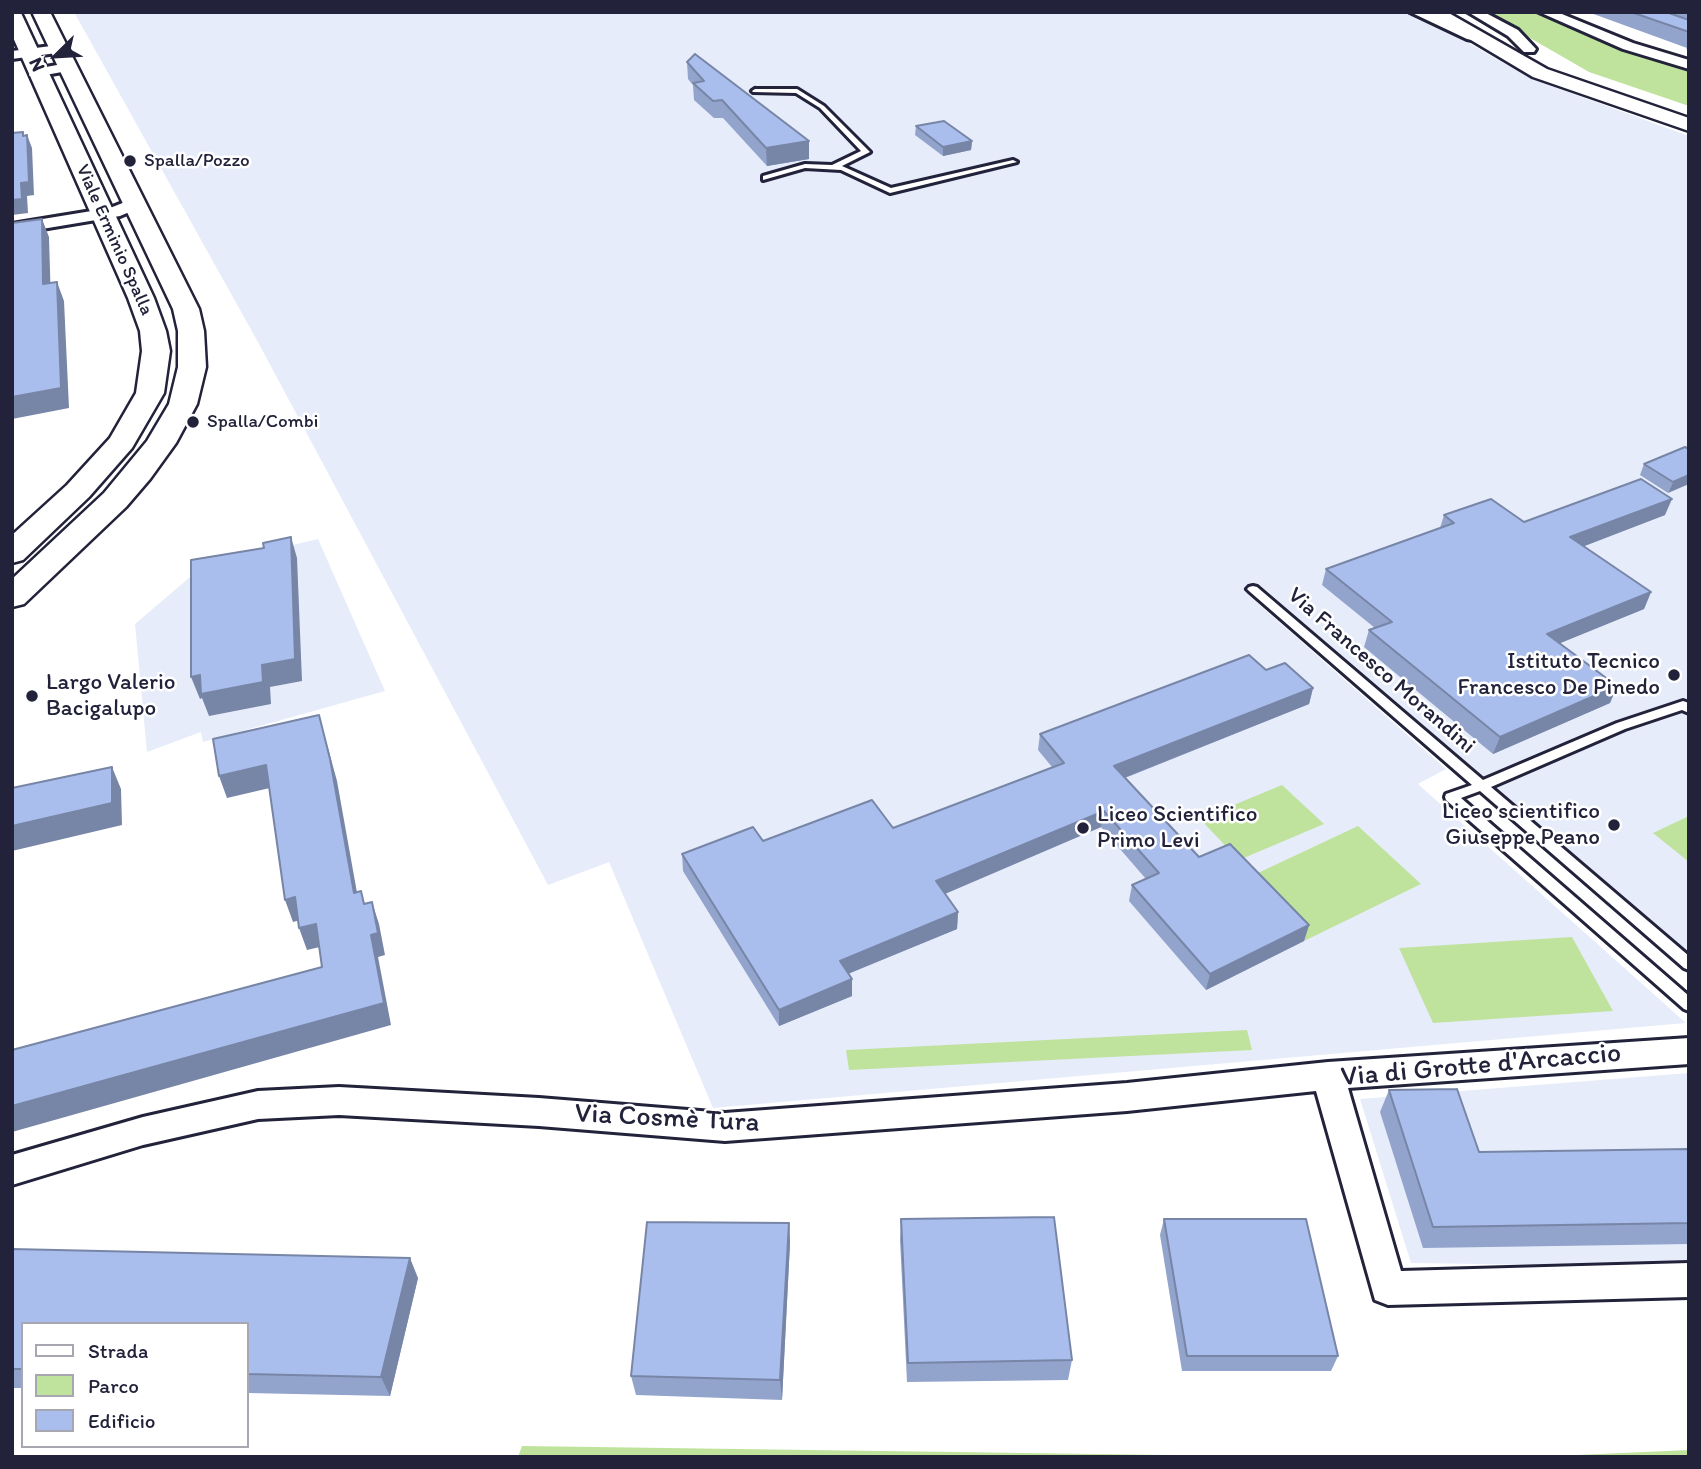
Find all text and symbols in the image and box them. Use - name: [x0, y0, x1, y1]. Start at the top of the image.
- north arrow: [21, 21, 91, 91]
- text: N: [23, 54, 49, 75]
- place label: Spalla/Pozzo: [144, 150, 250, 172]
- marker: Spalla/Pozzo: [122, 153, 138, 169]
- street label: Viale Erminio Spalla: [71, 161, 157, 319]
- place label: Spalla/Combi: [207, 411, 318, 433]
- marker: Spalla/Combi: [185, 414, 201, 430]
- street label: Via Francesco Morandini: [1281, 582, 1481, 760]
- place label: Istituto Tecnico Francesco De Pinedo: [1457, 648, 1660, 702]
- marker: Istituto Tecnico Francesco De Pinedo: [1666, 667, 1682, 683]
- place label: Largo Valerio Bacigalupo: [46, 669, 176, 723]
- marker: Largo Valerio Bacigalupo: [24, 688, 40, 704]
- place label: Liceo scientifico Giuseppe Peano: [1442, 798, 1600, 852]
- place label: Liceo Scientifico Primo Levi: [1097, 801, 1258, 855]
- marker: Liceo scientifico Giuseppe Peano: [1606, 817, 1622, 833]
- marker: Liceo Scientifico Primo Levi: [1075, 820, 1091, 836]
- street label: Via di Grotte d'Arcaccio: [1340, 1037, 1622, 1095]
- street label: Via Cosmè Tura: [574, 1097, 760, 1141]
- legend: [21, 1322, 248, 1448]
- text: Strada: [88, 1338, 148, 1363]
- text: Parco: [88, 1373, 139, 1398]
- text: Edificio: [88, 1408, 156, 1433]

